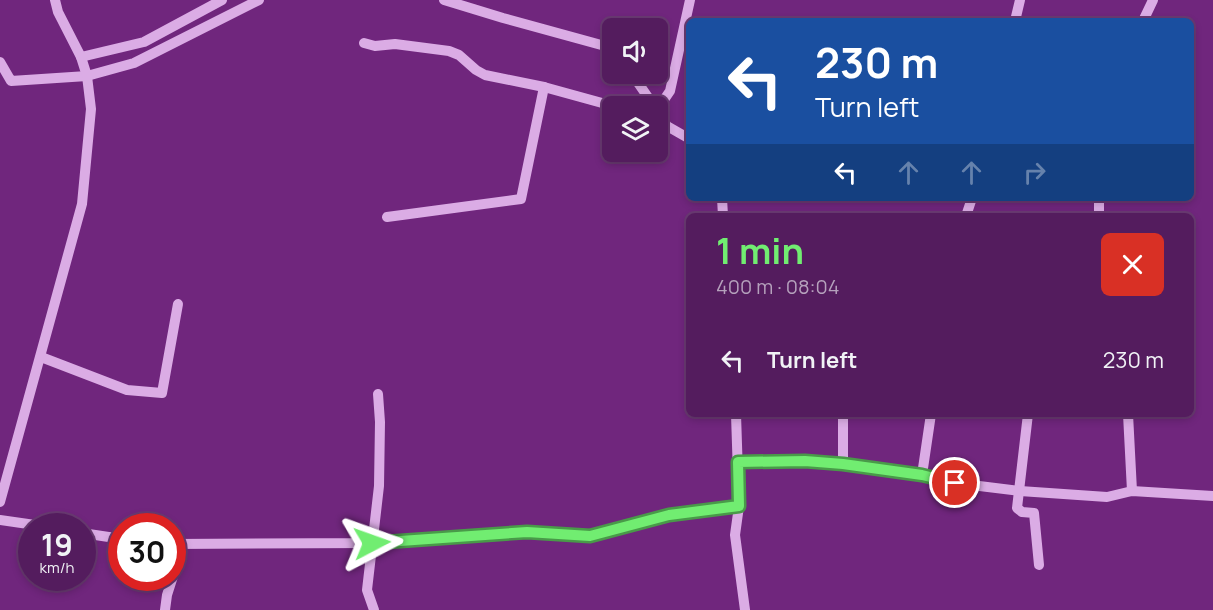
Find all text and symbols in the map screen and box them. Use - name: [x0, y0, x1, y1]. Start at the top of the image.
- map controls: [602, 18, 668, 162]
- button: sound: [602, 18, 668, 84]
- text: 230 m: [815, 33, 938, 91]
- icon: left: [716, 42, 794, 120]
- text: Turn left: [815, 88, 919, 125]
- button: layers: [602, 96, 668, 162]
- icon: left: [829, 156, 862, 189]
- icon: ahead: [892, 156, 925, 189]
- icon: ahead: [955, 156, 988, 189]
- icon: right: [1018, 156, 1051, 189]
- text: 1 min: [716, 226, 804, 275]
- button: close: [1101, 233, 1164, 296]
- text: 400 m · 08:04: [716, 273, 839, 300]
- icon: left: [716, 344, 749, 377]
- text: Turn left: [767, 345, 857, 375]
- text: 230 m: [1103, 345, 1164, 375]
- pin: [929, 457, 980, 508]
- icon: arrive: [938, 466, 971, 499]
- position arrow: [340, 511, 404, 575]
- speed limit sign: 30: [108, 513, 186, 591]
- text: 19: [41, 524, 73, 565]
- text: km/h: [40, 557, 74, 578]

